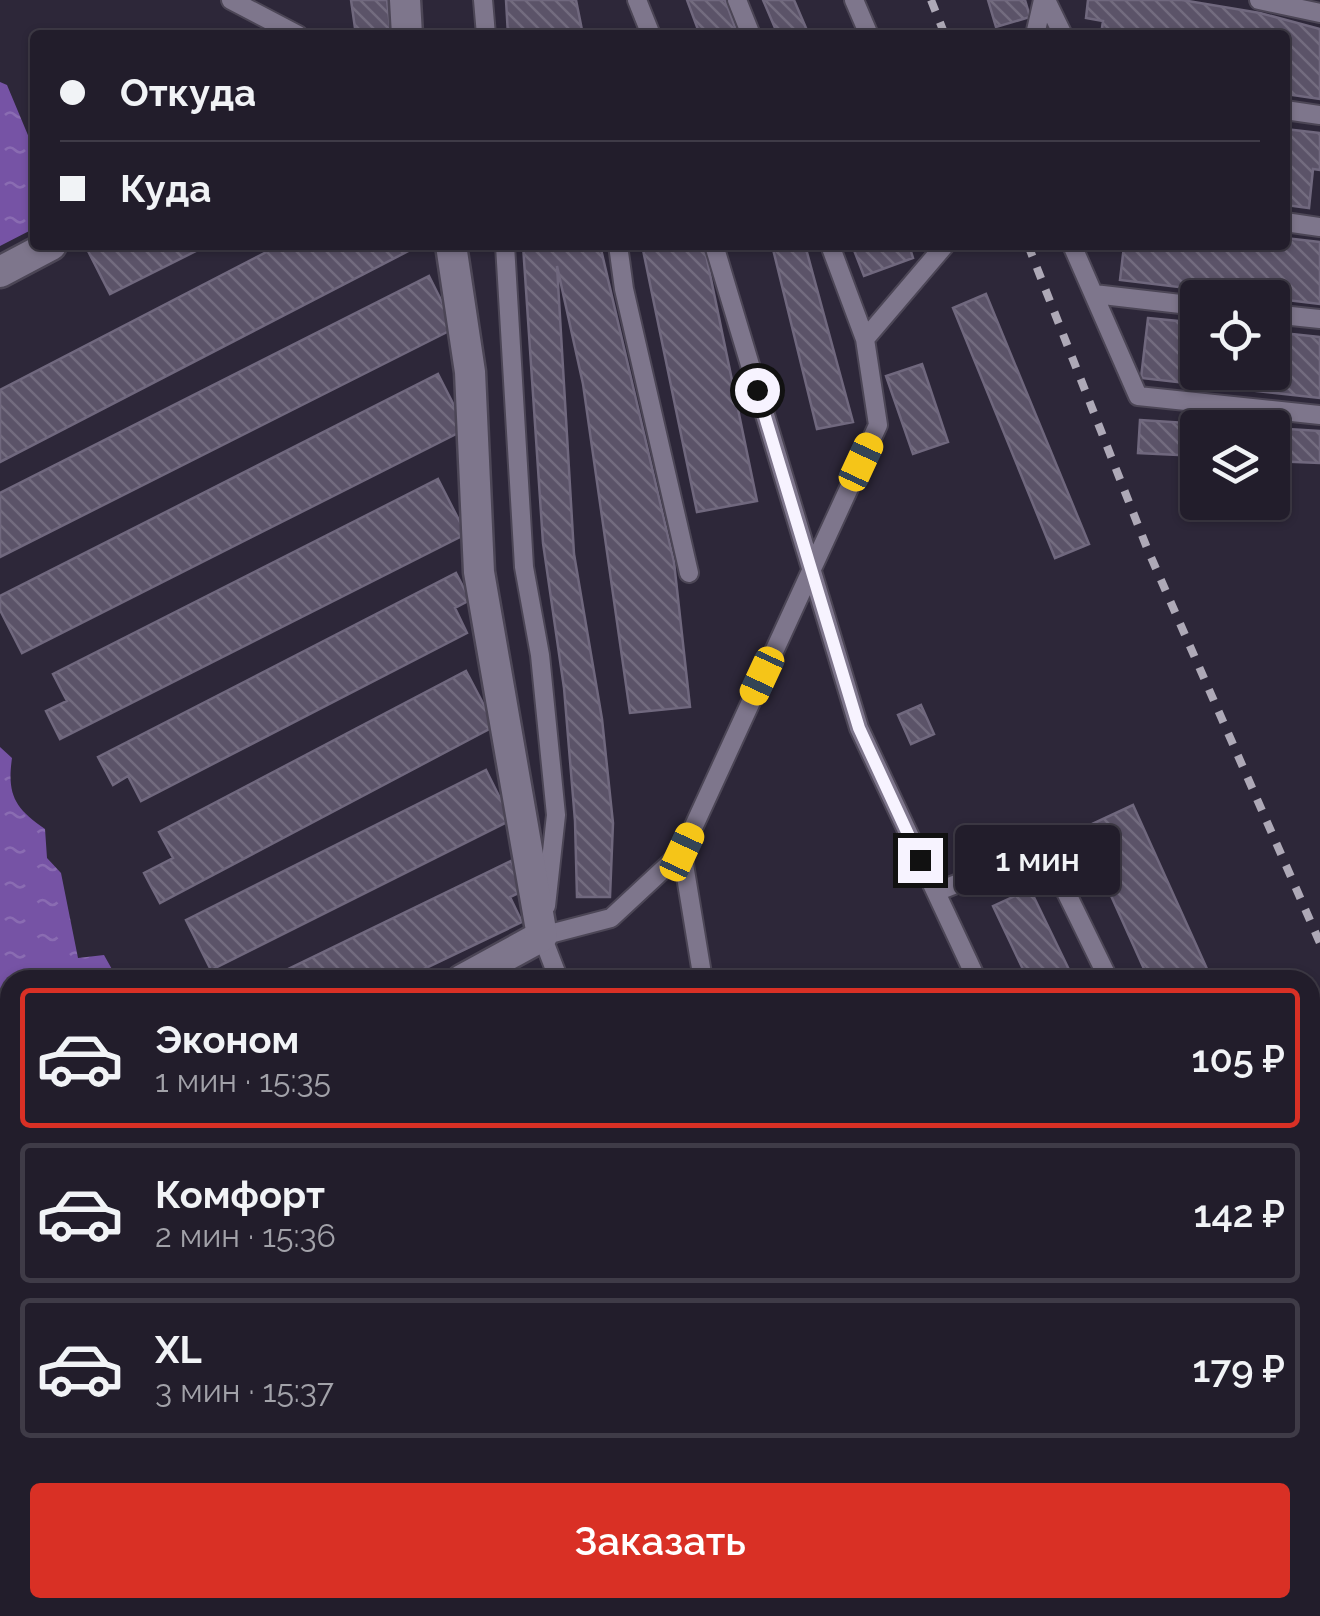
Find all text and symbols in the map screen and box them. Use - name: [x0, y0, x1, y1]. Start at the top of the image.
- text: Откуда: [120, 70, 256, 115]
- text: Куда: [120, 166, 211, 211]
- map controls: [1180, 280, 1290, 520]
- button: locate: [1180, 280, 1290, 390]
- route start: [735, 368, 780, 413]
- button: layers: [1180, 410, 1290, 520]
- car: [835, 428, 887, 496]
- car: [736, 642, 788, 710]
- car: [656, 818, 708, 886]
- callout: 1 мин: [955, 825, 1120, 895]
- route end: [898, 838, 943, 883]
- text: 1 мин: [995, 841, 1080, 878]
- icon: car: [35, 1013, 125, 1103]
- text: Эконом: [155, 1017, 299, 1062]
- text: 105 ₽: [1192, 1036, 1285, 1081]
- text: 1 мин · 15:35: [155, 1062, 331, 1099]
- icon: car: [35, 1168, 125, 1258]
- text: Комфорт: [155, 1172, 325, 1217]
- text: 142 ₽: [1193, 1191, 1285, 1236]
- text: 2 мин · 15:36: [155, 1217, 336, 1254]
- icon: car: [35, 1323, 125, 1413]
- text: XL: [155, 1327, 202, 1372]
- text: 179 ₽: [1193, 1346, 1285, 1391]
- text: 3 мин · 15:37: [155, 1372, 334, 1409]
- button: Заказать: [30, 1483, 1290, 1598]

